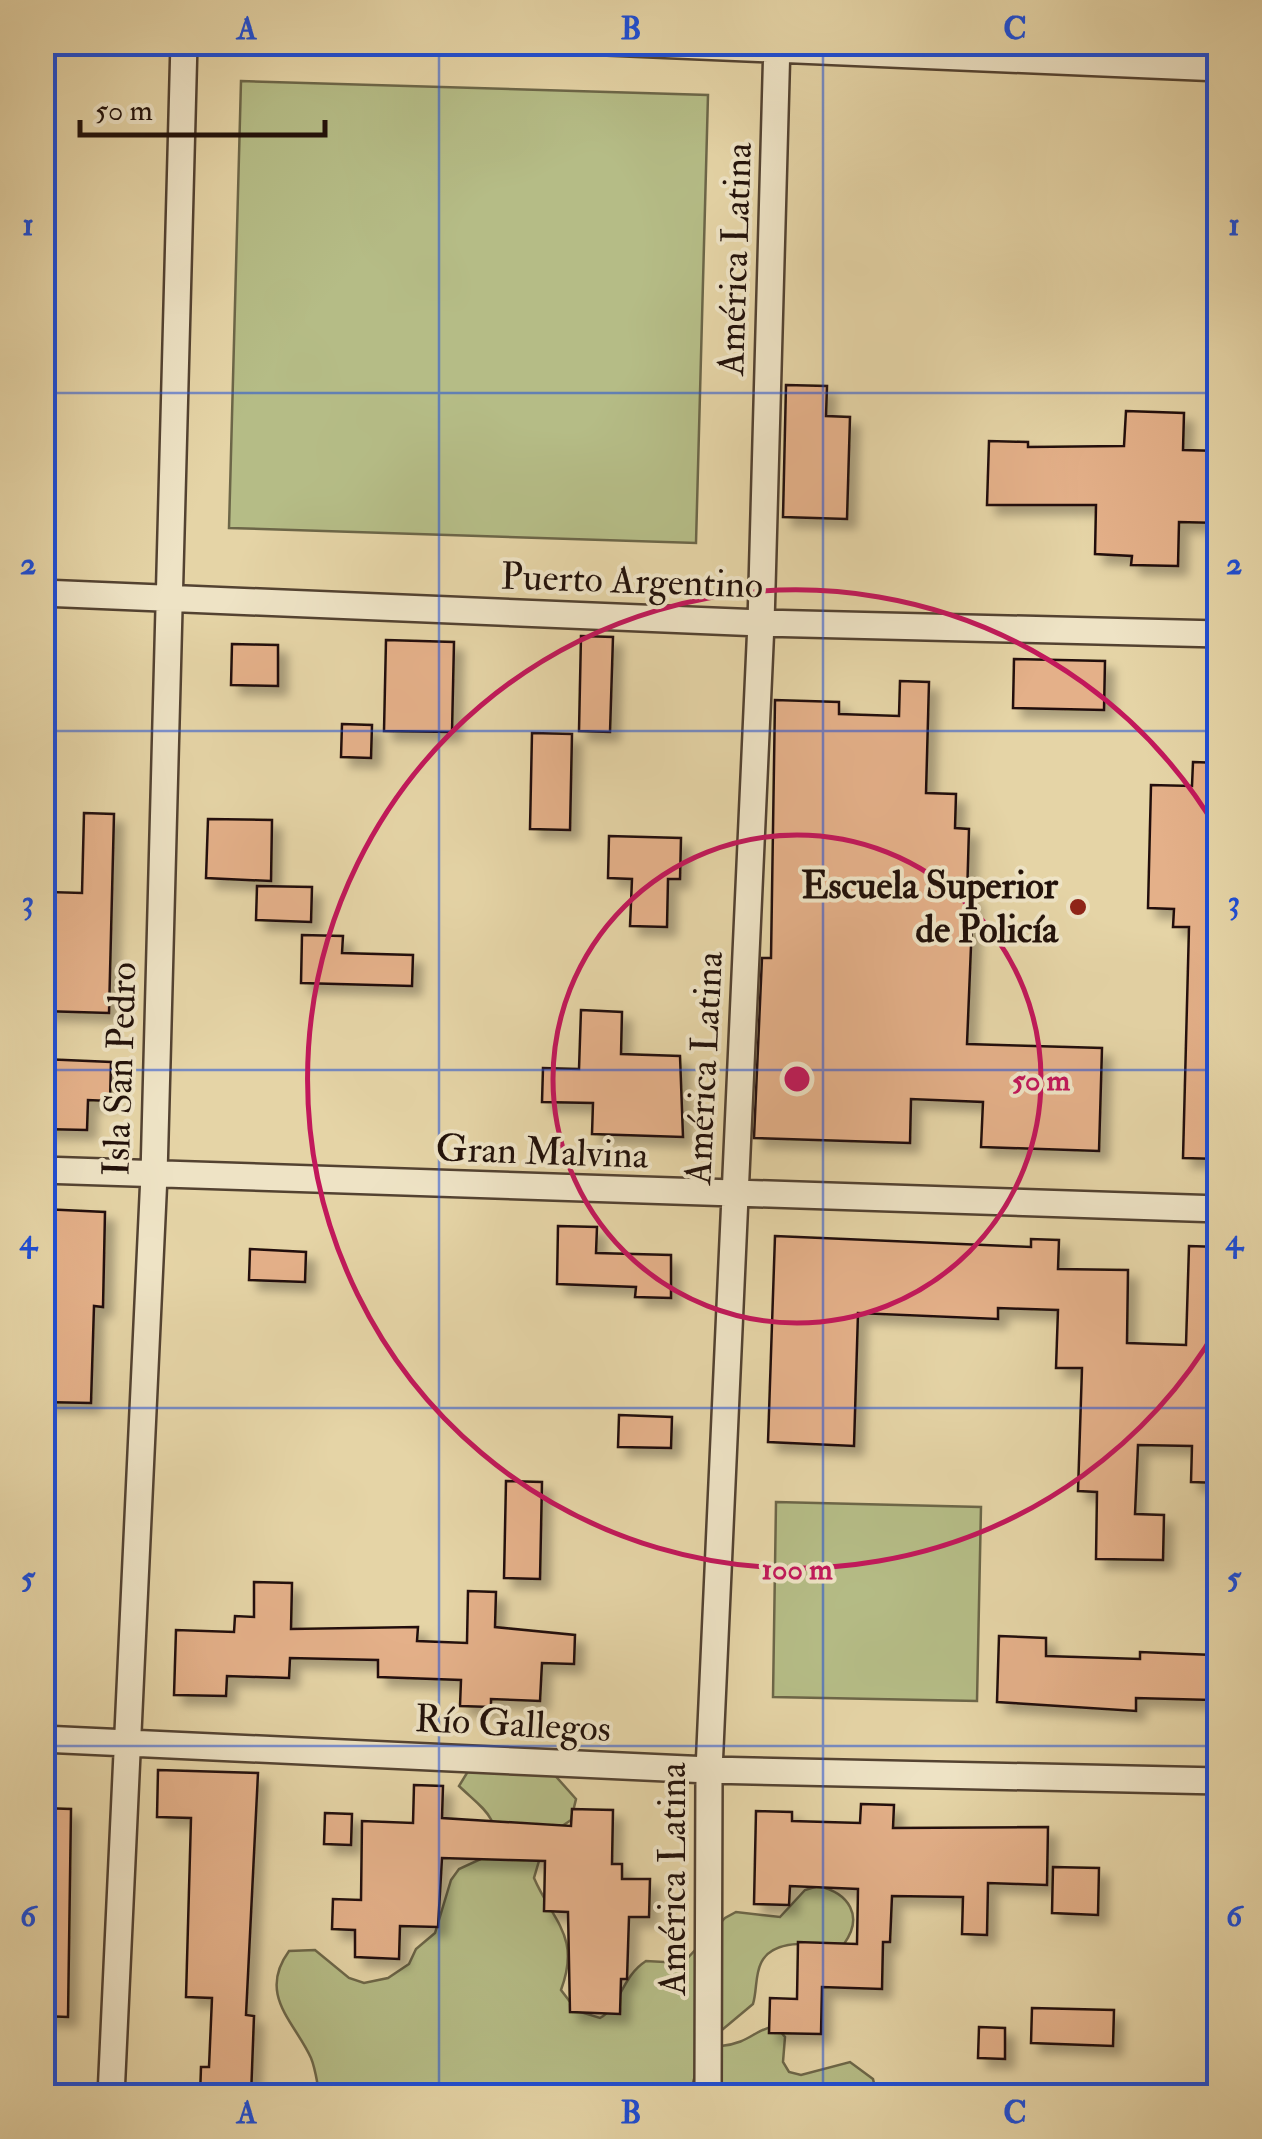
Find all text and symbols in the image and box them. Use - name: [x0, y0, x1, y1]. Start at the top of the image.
- text: A: [235, 9, 258, 49]
- text: B: [621, 9, 641, 49]
- text: C: [1003, 9, 1027, 49]
- scale bar: [80, 75, 325, 137]
- text: 50 m: [95, 92, 153, 129]
- street label: América Latina: [707, 141, 763, 377]
- text: 1: [22, 205, 34, 245]
- text: 1: [1228, 205, 1240, 245]
- text: 2: [20, 544, 36, 584]
- text: 2: [1226, 544, 1242, 584]
- street label: Puerto Argentino: [500, 552, 764, 610]
- place label: Escuela Superior de Policía: [801, 862, 1059, 954]
- text: 3: [22, 882, 34, 922]
- text: 3: [1228, 882, 1240, 922]
- marker: Escuela Superior de Policía: [1067, 896, 1089, 918]
- street label: América Latina: [674, 950, 734, 1187]
- street label: Isla San Pedro: [92, 961, 148, 1177]
- centre of rings: [779, 1061, 815, 1097]
- text: 50 m: [1012, 1062, 1071, 1099]
- street label: Gran Malvina: [435, 1124, 649, 1180]
- text: 4: [18, 1220, 38, 1260]
- text: 4: [1224, 1220, 1244, 1260]
- text: 100 m: [762, 1551, 833, 1588]
- text: 5: [21, 1558, 36, 1598]
- text: 5: [1227, 1558, 1242, 1598]
- street label: Río Gallegos: [414, 1695, 612, 1753]
- street label: América Latina: [649, 1762, 697, 1997]
- text: 6: [20, 1896, 39, 1936]
- text: 6: [1226, 1896, 1245, 1936]
- text: A: [235, 2093, 258, 2133]
- text: B: [621, 2093, 641, 2133]
- text: C: [1003, 2093, 1027, 2133]

